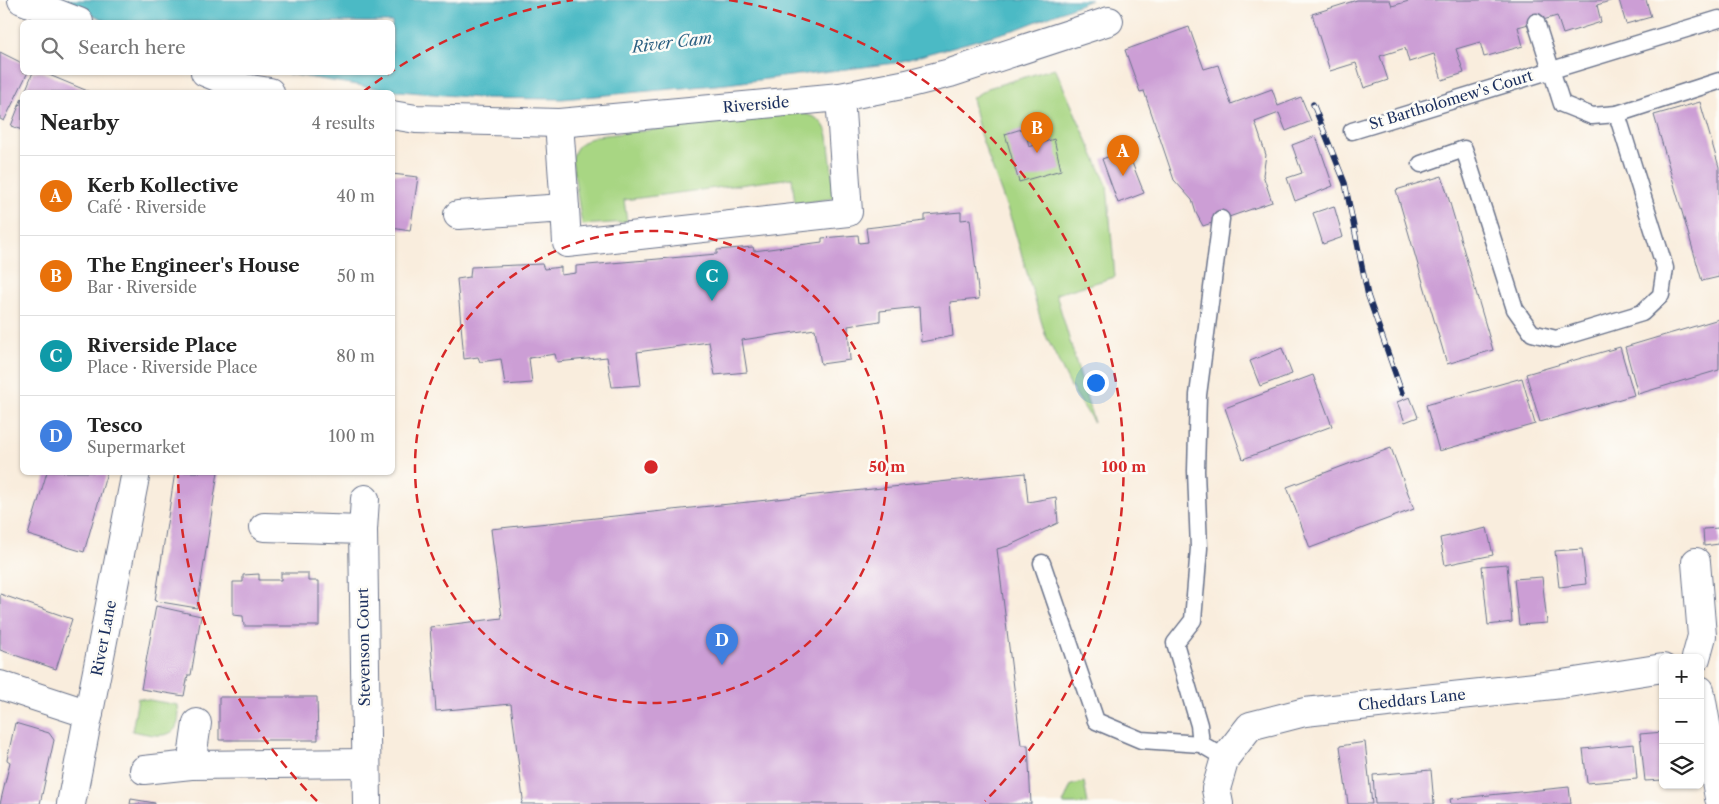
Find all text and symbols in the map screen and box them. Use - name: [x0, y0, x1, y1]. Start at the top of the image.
- search box: [20, 20, 395, 75]
- water label: River Cam: [629, 27, 713, 57]
- icon: search: [38, 34, 66, 62]
- text: Search here: [78, 36, 186, 59]
- street label: St Bartholomew's Court: [1367, 65, 1536, 134]
- street label: Riverside: [722, 92, 790, 117]
- text: Nearby: [40, 110, 119, 135]
- pin: B: [1021, 112, 1053, 153]
- text: 4 results: [312, 113, 375, 133]
- pin: A: [1107, 135, 1139, 176]
- text: Kerb Kollective: [87, 174, 238, 197]
- text: A: [50, 186, 62, 206]
- text: 40 m: [336, 186, 375, 206]
- text: Café · Riverside: [87, 197, 206, 217]
- text: The Engineer's House: [87, 254, 300, 277]
- pin: C: [696, 260, 728, 301]
- text: B: [50, 266, 62, 286]
- text: 50 m: [337, 266, 375, 286]
- text: Bar · Riverside: [87, 277, 197, 297]
- text: Riverside Place: [87, 334, 237, 357]
- text: C: [50, 346, 62, 366]
- text: 80 m: [336, 346, 375, 366]
- text: Place · Riverside Place: [87, 357, 257, 377]
- your location: [1083, 370, 1109, 396]
- text: Tesco: [87, 414, 143, 437]
- text: D: [49, 426, 63, 446]
- text: 100 m: [329, 426, 375, 446]
- text: Supermarket: [87, 437, 185, 457]
- text: 50 m: [869, 457, 905, 476]
- text: 100 m: [1102, 457, 1146, 476]
- centre of rings: [642, 458, 660, 476]
- street label: Stevenson Court: [353, 587, 374, 706]
- street label: River Lane: [87, 598, 120, 678]
- pin: D: [706, 624, 738, 665]
- map controls: [1659, 654, 1704, 789]
- button: +: [1659, 654, 1704, 699]
- street label: Cheddars Lane: [1357, 684, 1467, 715]
- button: −: [1659, 699, 1704, 744]
- button: layers: [1659, 744, 1704, 789]

